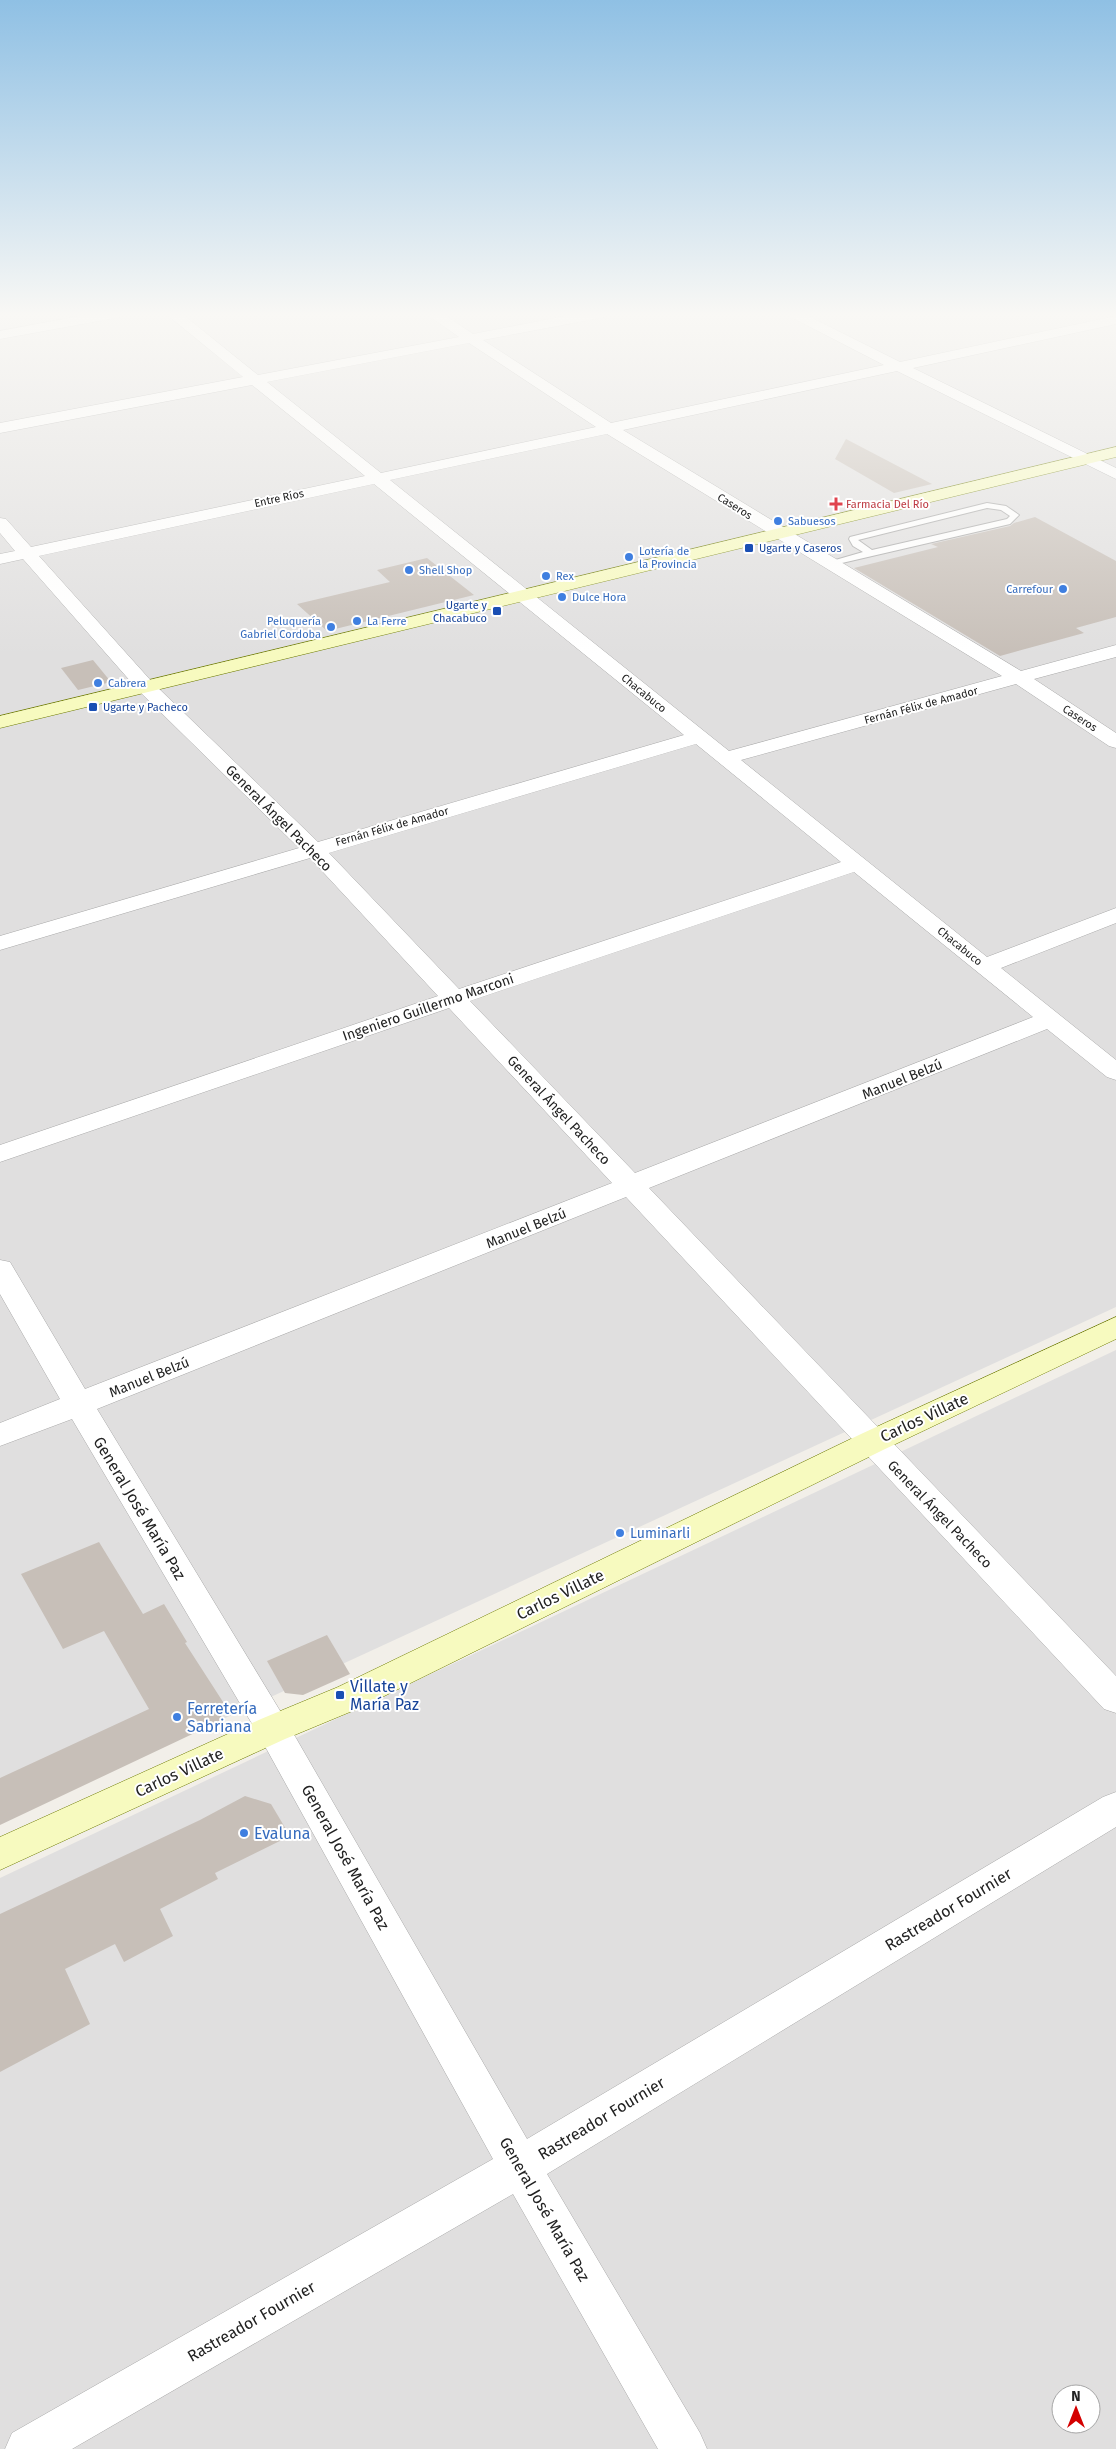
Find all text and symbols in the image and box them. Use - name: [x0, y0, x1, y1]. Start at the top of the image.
- street label: Entre Ríos: [253, 487, 305, 510]
- street label: Caseros: [715, 491, 755, 522]
- marker: Farmacia Del Río: [830, 498, 842, 510]
- place label: Farmacia Del Río: [846, 498, 929, 511]
- marker: Sabuesos: [772, 515, 784, 527]
- place label: Sabuesos: [788, 515, 836, 528]
- marker: Ugarte y Caseros: [743, 542, 755, 554]
- place label: Ugarte y Caseros: [759, 542, 842, 555]
- place label: Lotería de la Provincia: [639, 545, 697, 571]
- marker: Lotería de la Provincia: [623, 551, 635, 563]
- marker: Shell Shop: [403, 564, 415, 576]
- place label: Shell Shop: [419, 564, 472, 577]
- marker: Rex: [540, 570, 552, 582]
- place label: Rex: [556, 570, 574, 583]
- place label: Carrefour: [1006, 583, 1054, 596]
- marker: Carrefour: [1057, 583, 1069, 595]
- marker: Dulce Hora: [556, 591, 568, 603]
- place label: Dulce Hora: [572, 591, 626, 604]
- place label: Ugarte y Chacabuco: [433, 599, 488, 625]
- marker: Ugarte y Chacabuco: [491, 605, 503, 617]
- place label: Peluquería Gabriel Cordoba: [240, 615, 321, 641]
- marker: La Ferre: [351, 615, 363, 627]
- place label: La Ferre: [367, 615, 406, 628]
- marker: Peluquería Gabriel Cordoba: [325, 621, 337, 633]
- street label: Chacabuco: [619, 671, 669, 715]
- marker: Cabrera: [92, 677, 104, 689]
- place label: Cabrera: [108, 677, 146, 690]
- street label: Fernán Félix de Amador: [863, 684, 980, 727]
- marker: Ugarte y Pacheco: [87, 701, 99, 713]
- place label: Ugarte y Pacheco: [103, 701, 188, 714]
- street label: Caseros: [1060, 702, 1099, 734]
- street label: General Ángel Pacheco: [222, 761, 336, 875]
- street label: Fernán Félix de Amador: [334, 804, 451, 849]
- street label: Chacabuco: [935, 924, 985, 968]
- street label: Ingeniero Guillermo Marconi: [340, 970, 516, 1045]
- street label: General Ángel Pacheco: [504, 1051, 614, 1169]
- street label: Manuel Belzú: [860, 1056, 945, 1103]
- street label: Manuel Belzú: [484, 1205, 569, 1252]
- street label: Manuel Belzú: [107, 1354, 192, 1401]
- street label: Carlos Villate: [877, 1389, 971, 1446]
- street label: General José María Paz: [89, 1433, 190, 1583]
- street label: General Ángel Pacheco: [884, 1456, 996, 1572]
- place label: Luminarli: [630, 1525, 690, 1542]
- marker: Luminarli: [614, 1527, 626, 1539]
- street label: Carlos Villate: [513, 1565, 607, 1624]
- place label: Villate y María Paz: [350, 1677, 419, 1714]
- marker: Villate y María Paz: [334, 1689, 346, 1701]
- place label: Ferretería Sabriana: [187, 1699, 257, 1736]
- marker: Ferretería Sabriana: [171, 1711, 183, 1723]
- street label: Carlos Villate: [132, 1744, 226, 1801]
- street label: General José María Paz: [298, 1781, 394, 1933]
- place label: Evaluna: [254, 1824, 310, 1843]
- marker: Evaluna: [238, 1827, 250, 1839]
- street label: Rastreador Fournier: [881, 1864, 1016, 1955]
- street label: Rastreador Fournier: [534, 2073, 669, 2164]
- street label: General José María Paz: [495, 2134, 594, 2285]
- street label: Rastreador Fournier: [184, 2277, 319, 2366]
- north arrow: [1051, 2384, 1101, 2434]
- text: N: [1071, 2388, 1081, 2405]

